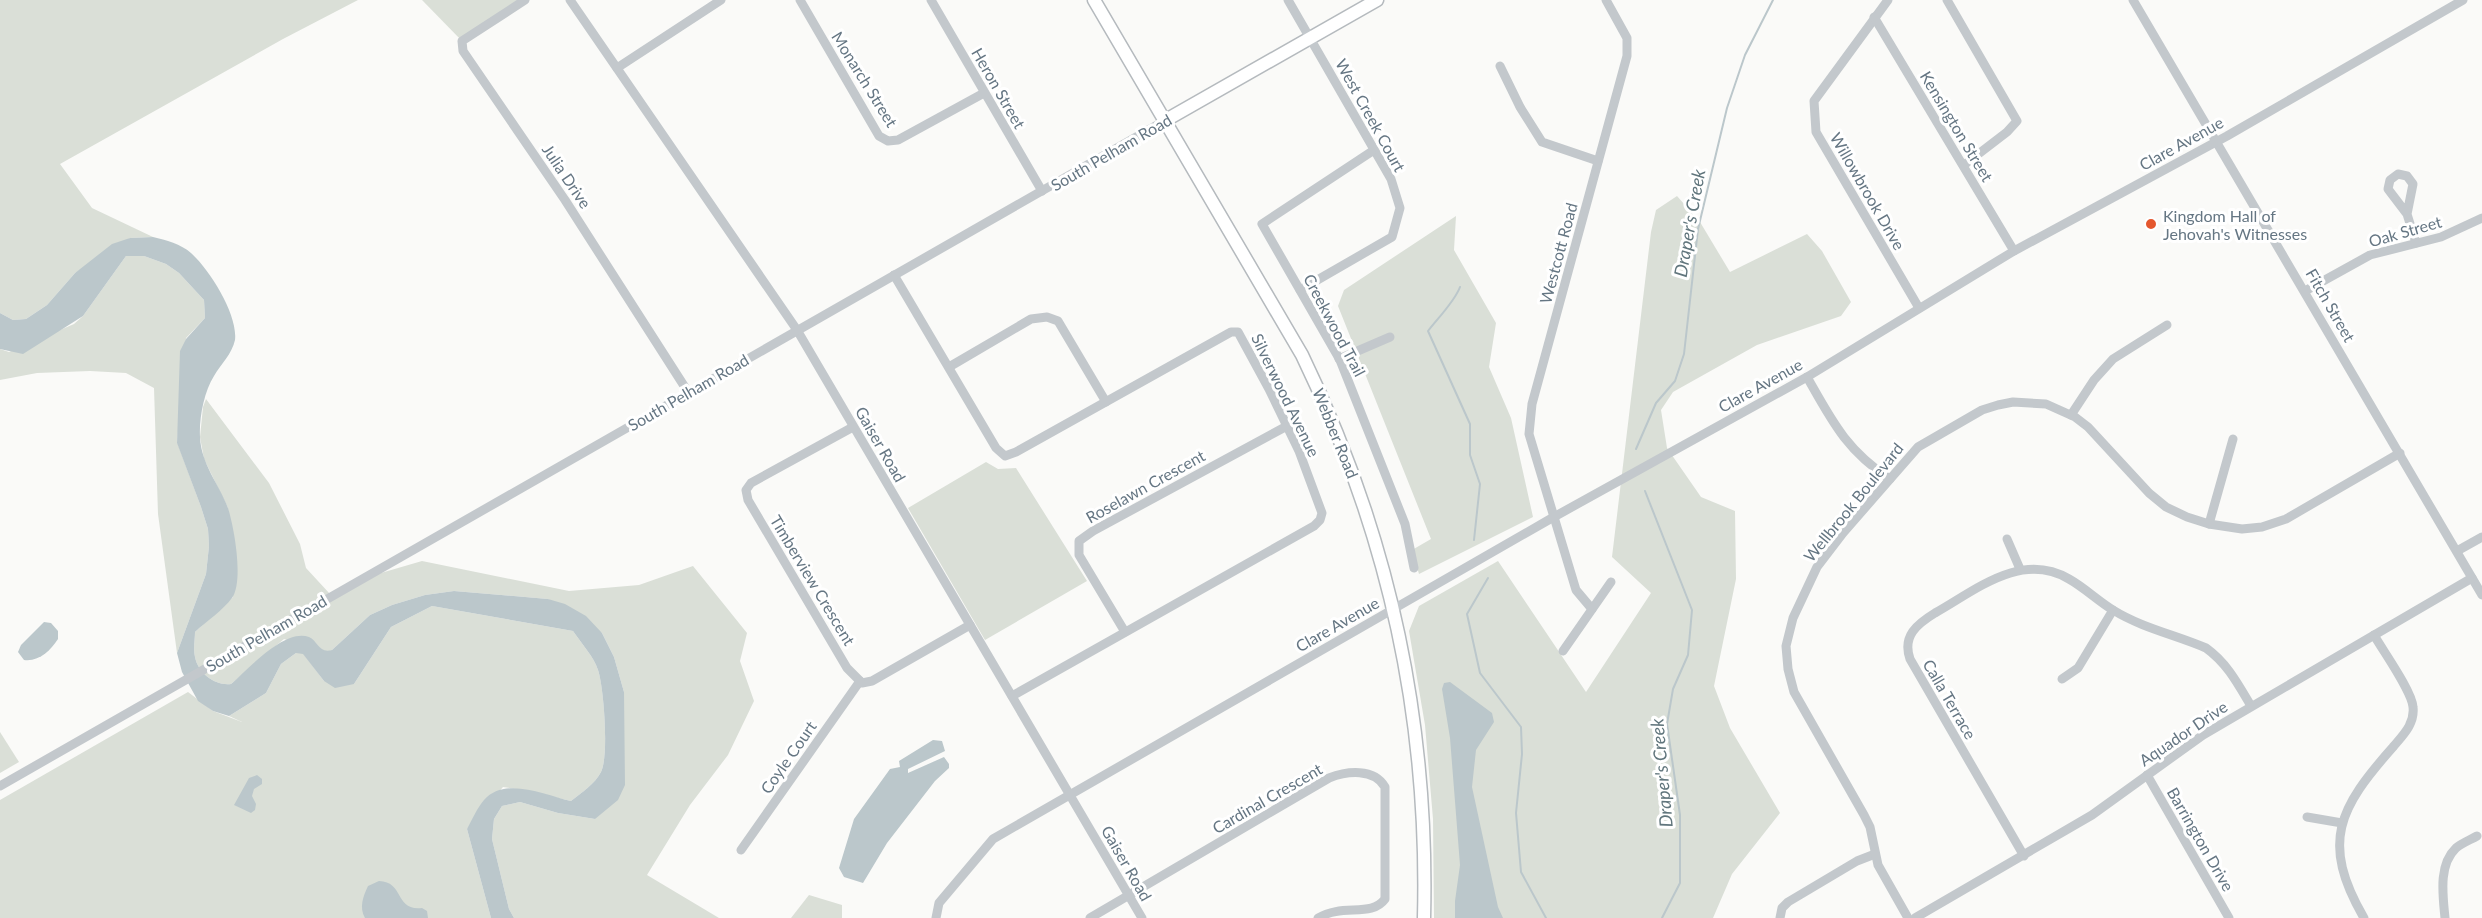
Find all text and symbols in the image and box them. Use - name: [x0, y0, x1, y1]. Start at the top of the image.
- street label: Monarch Street: [828, 28, 902, 130]
- street label: Heron Street: [968, 44, 1030, 132]
- street label: West Creek Court: [1332, 55, 1410, 175]
- street label: Kensington Street: [1917, 67, 1998, 185]
- street label: South Pelham Road: [1047, 110, 1175, 194]
- street label: Clare Avenue: [2136, 112, 2226, 174]
- street label: Willowbrook Drive: [1827, 129, 1909, 253]
- street label: Julia Drive: [539, 140, 595, 212]
- water label: Draper's Creek: [1669, 167, 1709, 279]
- street label: Westcott Road: [1535, 200, 1581, 306]
- place label: Kingdom Hall of Jehovah's Witnesses: [2163, 206, 2307, 243]
- street label: Oak Street: [2366, 211, 2444, 250]
- marker: Kingdom Hall of Jehovah's Witnesses: [2144, 217, 2158, 231]
- street label: Fitch Street: [2302, 265, 2360, 345]
- street label: Creekwood Trail: [1300, 271, 1370, 379]
- street label: Silverwood Avenue: [1248, 330, 1324, 460]
- street label: South Pelham Road: [624, 350, 752, 434]
- street label: Clare Avenue: [1715, 354, 1805, 416]
- street label: Webber Road: [1309, 385, 1363, 481]
- street label: Gaiser Road: [852, 403, 910, 485]
- street label: Wellbrook Boulevard: [1799, 439, 1907, 565]
- street label: Roselawn Crescent: [1082, 445, 1208, 527]
- street label: Timberview Crescent: [767, 511, 860, 649]
- street label: South Pelham Road: [202, 591, 330, 675]
- street label: Clare Avenue: [1292, 593, 1382, 655]
- street label: Calla Terrace: [1919, 656, 1981, 742]
- street label: Aquador Drive: [2135, 697, 2231, 769]
- street label: Coyle Court: [756, 717, 820, 797]
- water label: Draper's Creek: [1645, 717, 1677, 828]
- street label: Cardinal Crescent: [1209, 759, 1326, 837]
- street label: Barrington Drive: [2164, 784, 2238, 894]
- street label: Gaiser Road: [1098, 822, 1156, 904]

